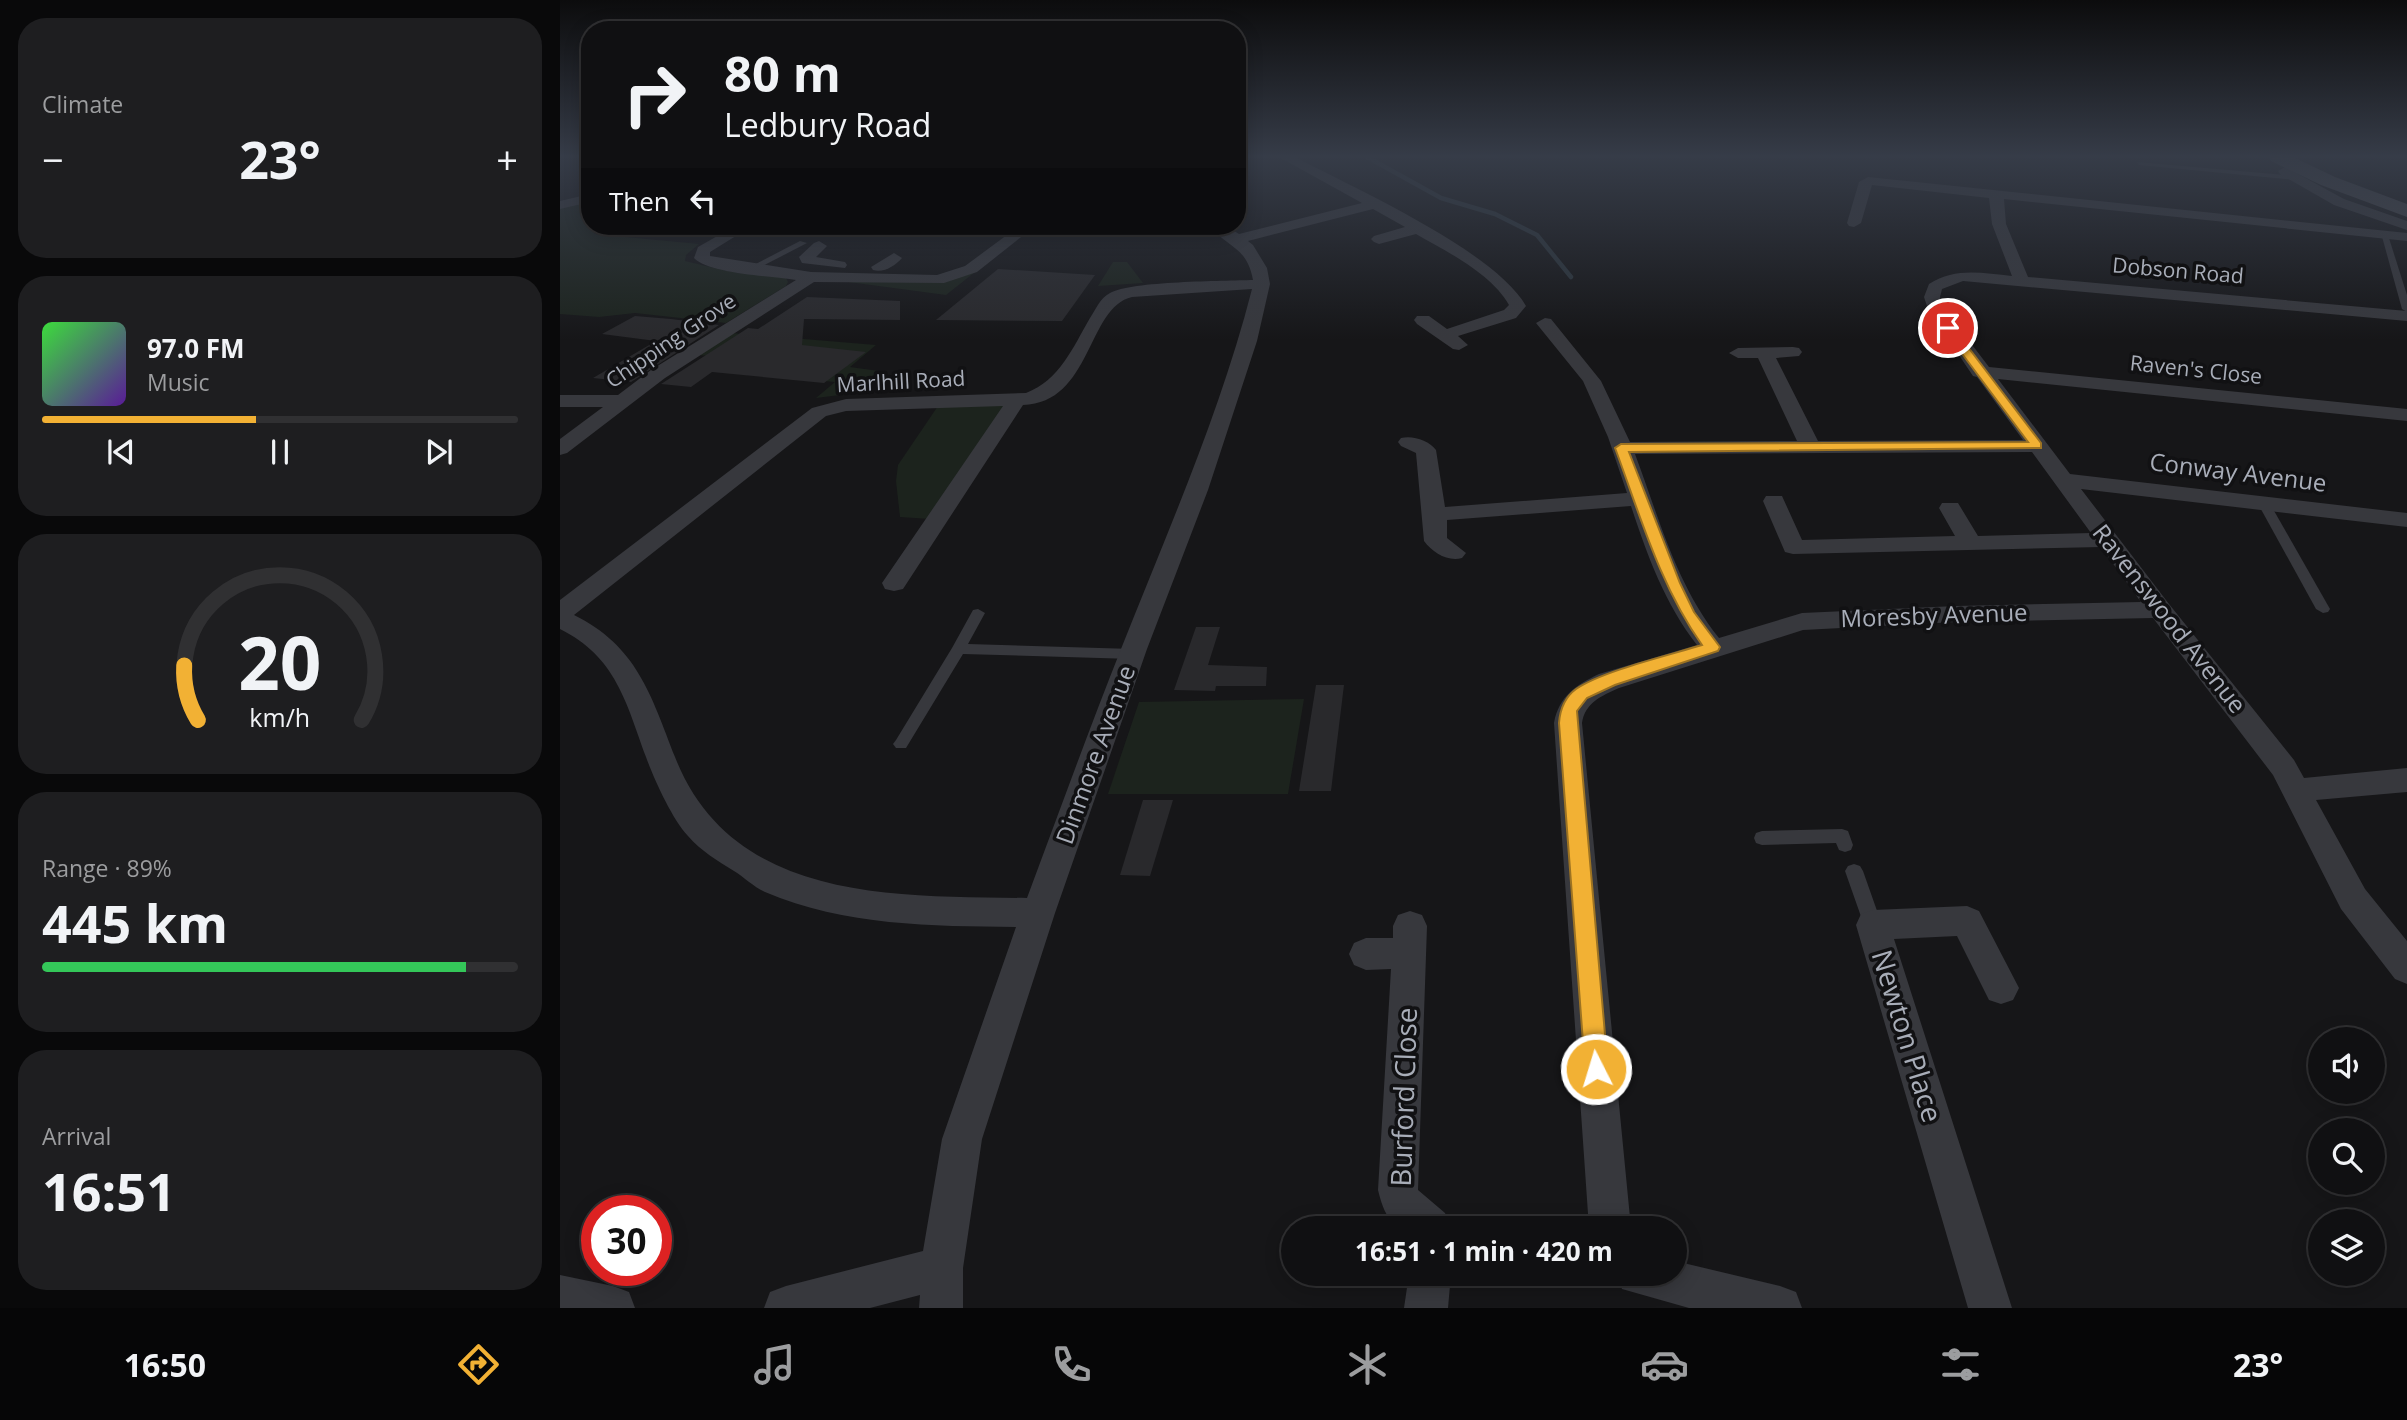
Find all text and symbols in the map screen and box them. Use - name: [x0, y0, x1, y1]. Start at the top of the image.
- text: 80 m: [724, 40, 841, 106]
- icon: right: [609, 49, 700, 140]
- text: Climate: [42, 88, 123, 120]
- text: Ledbury Road: [724, 103, 931, 146]
- text: 23°: [239, 123, 321, 194]
- text: −: [42, 133, 64, 185]
- text: +: [496, 133, 518, 185]
- icon: left: [684, 182, 722, 220]
- text: Then: [609, 183, 670, 219]
- street label: Dobson Road: [2111, 250, 2245, 290]
- street label: Chipping Grove: [600, 286, 741, 394]
- pin: [1918, 298, 1978, 358]
- icon: arrive: [1929, 309, 1967, 347]
- text: 97.0 FM: [147, 330, 245, 366]
- street label: Raven's Close: [2129, 348, 2264, 390]
- street label: Marlhill Road: [836, 364, 966, 398]
- text: Music: [147, 366, 210, 398]
- icon: previous: [102, 433, 140, 471]
- icon: pause: [261, 433, 299, 471]
- icon: next: [420, 433, 458, 471]
- street label: Conway Avenue: [2148, 444, 2329, 499]
- street label: Ravenswood Avenue: [2086, 517, 2255, 720]
- street label: Moresby Avenue: [1840, 595, 2028, 634]
- text: 20: [238, 612, 322, 711]
- street label: Dinmore Avenue: [1047, 661, 1142, 848]
- text: km/h: [250, 700, 310, 734]
- text: Range · 89%: [42, 852, 172, 884]
- text: 445 km: [42, 887, 228, 958]
- street label: Newton Place: [1864, 945, 1952, 1127]
- street label: Burford Close: [1381, 1007, 1425, 1187]
- map controls: [2308, 1027, 2385, 1286]
- button: sound: [2308, 1027, 2385, 1104]
- position arrow: [1559, 1032, 1633, 1106]
- button: search: [2308, 1118, 2385, 1195]
- text: Arrival: [42, 1120, 111, 1152]
- text: 16:51: [42, 1155, 176, 1226]
- speed limit sign: 30: [581, 1195, 672, 1286]
- button: layers: [2308, 1209, 2385, 1286]
- text: 16:51 · 1 min · 420 m: [1355, 1233, 1613, 1269]
- icon: directions: [454, 1340, 503, 1389]
- icon: music: [750, 1340, 799, 1389]
- icon: phone: [1047, 1340, 1096, 1389]
- icon: climate: [1343, 1340, 1392, 1389]
- icon: car: [1640, 1340, 1689, 1389]
- icon: filters: [1936, 1340, 1985, 1389]
- text: 16:50: [124, 1343, 206, 1386]
- text: 23°: [2233, 1343, 2283, 1386]

